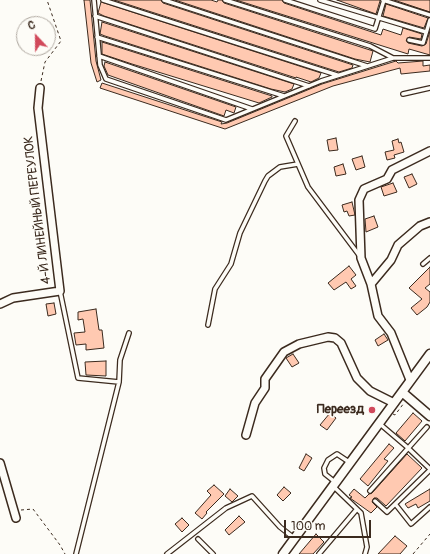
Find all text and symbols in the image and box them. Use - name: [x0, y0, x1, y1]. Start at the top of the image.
- north arrow: [16, 16, 56, 56]
- text: С: [26, 18, 37, 33]
- street label: 4-Й ЛИНЕЙНЫЙ ПЕРЕУЛОК: [21, 135, 55, 285]
- place label: Переезд: [317, 402, 364, 418]
- marker: Переезд: [367, 405, 377, 415]
- scale bar: [286, 512, 373, 538]
- text: 100 m: [291, 519, 325, 534]

